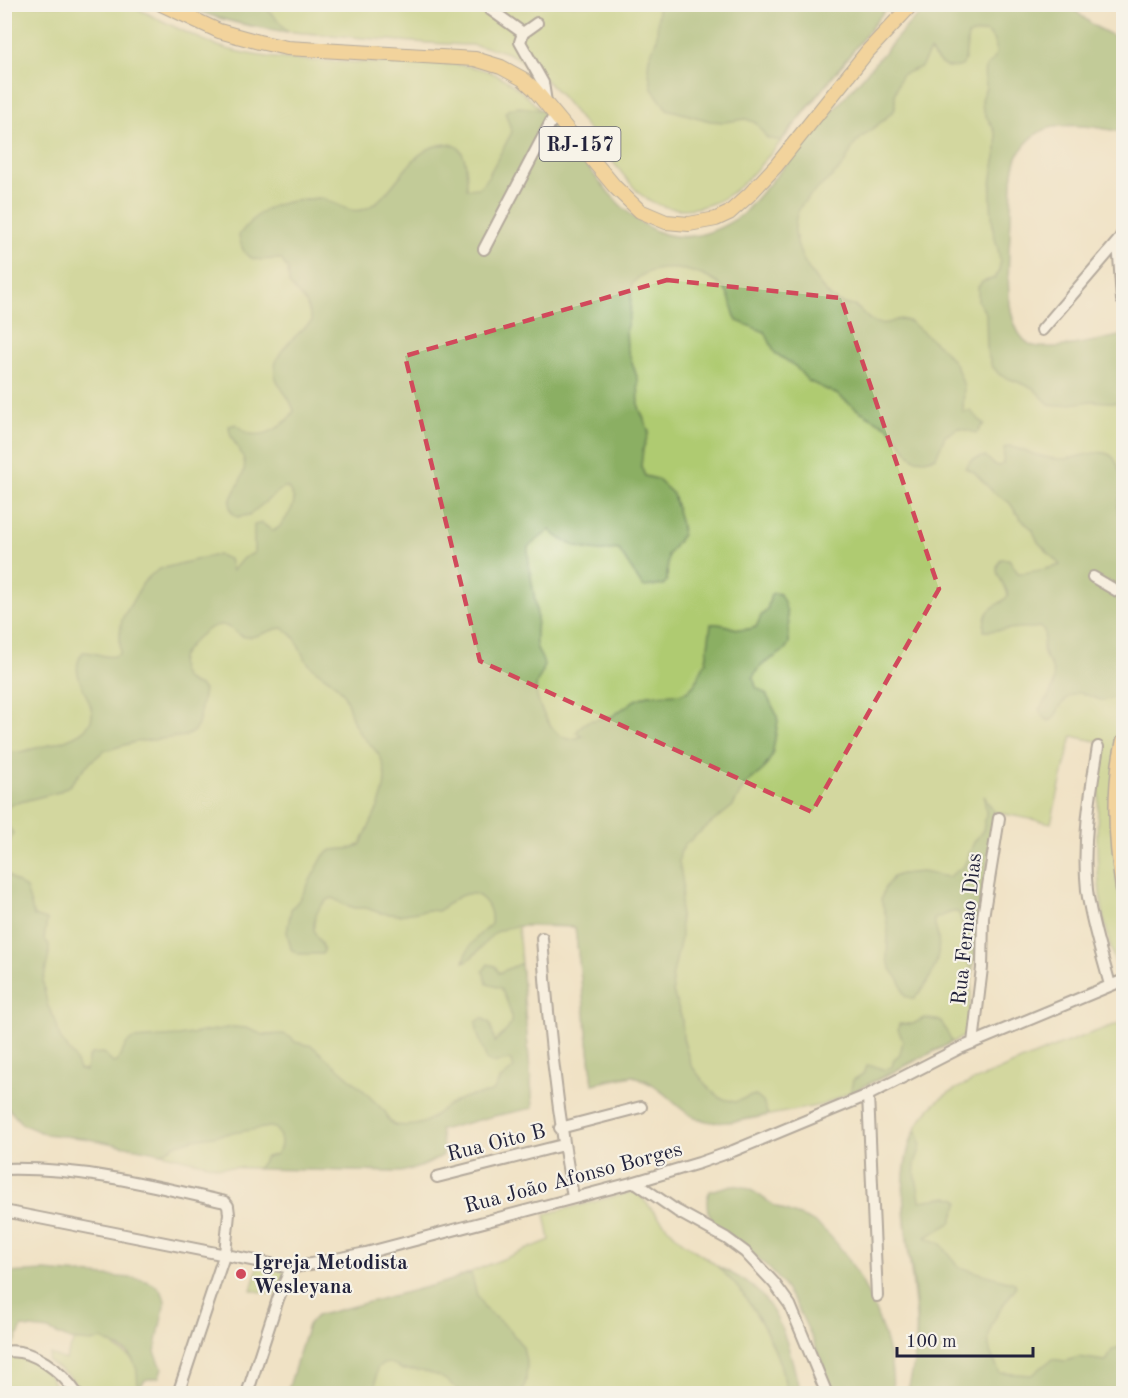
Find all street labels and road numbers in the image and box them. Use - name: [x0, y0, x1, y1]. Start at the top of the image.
- road number: RJ-157: [540, 127, 620, 161]
- street label: Rua Fernao Dias: [949, 852, 986, 1006]
- street label: Rua Oito B: [445, 1121, 548, 1166]
- street label: Rua João Afonso Borges: [462, 1139, 685, 1218]

